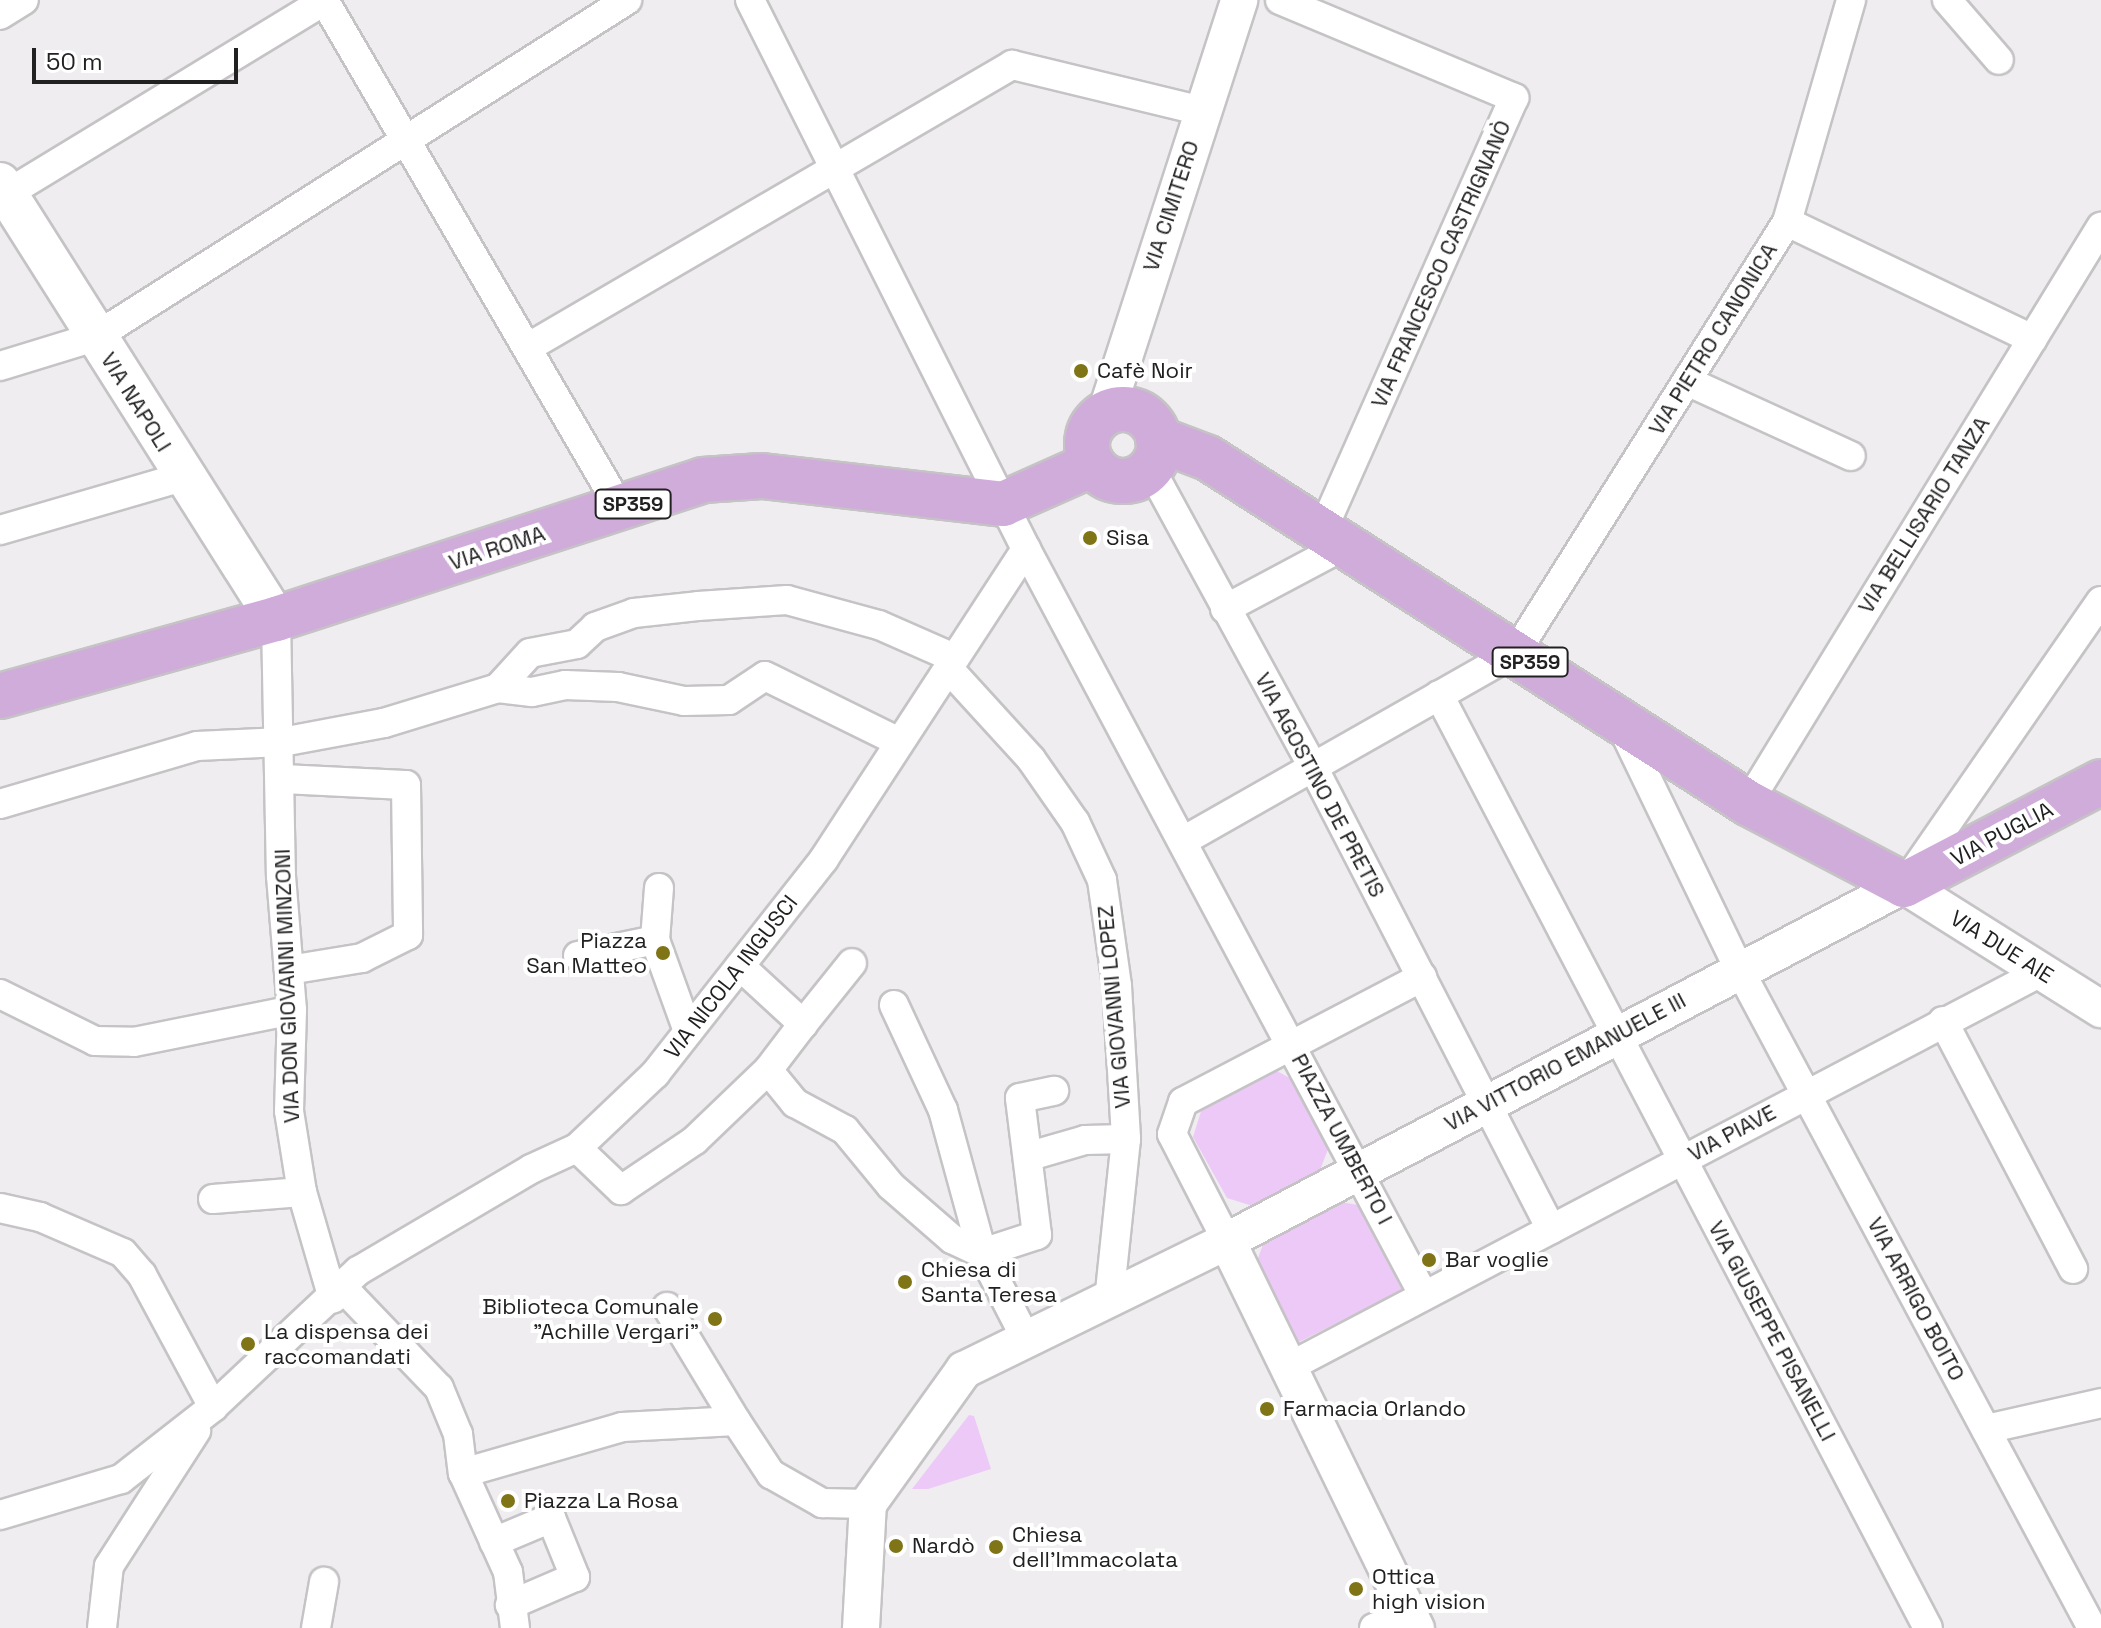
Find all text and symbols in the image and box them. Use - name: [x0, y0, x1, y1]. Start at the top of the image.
- scale bar: [36, 32, 242, 82]
- text: 50 m: [46, 46, 103, 77]
- street label: VIA FRANCESCO CASTRIGNANÒ: [1365, 116, 1517, 412]
- street label: VIA CIMITERO: [1137, 137, 1205, 275]
- street label: VIA PIETRO CANONICA: [1643, 238, 1783, 440]
- street label: VIA NAPOLI: [95, 347, 177, 457]
- place label: Cafè Noir: [1097, 358, 1193, 384]
- marker: Cafè Noir: [1072, 362, 1090, 380]
- street label: VIA BELLISARIO TANZA: [1852, 411, 1996, 619]
- road number: SP359: [593, 488, 673, 520]
- street label: VIA ROMA: [445, 520, 549, 576]
- place label: Sisa: [1106, 525, 1149, 551]
- marker: Sisa: [1081, 529, 1099, 547]
- road number: SP359: [1490, 646, 1570, 678]
- street label: VIA AGOSTINO DE PRETIS: [1249, 668, 1391, 902]
- street label: VIA PUGLIA: [1946, 796, 2058, 872]
- street label: VIA DON GIOVANNI MINZONI: [269, 848, 305, 1124]
- street label: VIA NICOLA INGUSCI: [659, 890, 803, 1064]
- street label: VIA GIOVANNI LOPEZ: [1092, 904, 1136, 1110]
- street label: VIA DUE AIE: [1945, 905, 2059, 989]
- place label: Piazza San Matteo: [526, 927, 647, 978]
- marker: Piazza San Matteo: [654, 944, 672, 962]
- street label: VIA VITTORIO EMANUELE III: [1440, 987, 1690, 1137]
- street label: PIAZZA UMBERTO I: [1286, 1049, 1398, 1229]
- street label: VIA PIAVE: [1684, 1099, 1780, 1167]
- street label: VIA ARRIGO BOITO: [1862, 1212, 1970, 1386]
- street label: VIA GIUSEPPE PISANELLI: [1703, 1216, 1841, 1446]
- place label: Bar voglie: [1445, 1247, 1549, 1273]
- marker: Bar voglie: [1420, 1251, 1438, 1269]
- place label: Chiesa di Santa Teresa: [921, 1256, 1058, 1308]
- marker: Chiesa di Santa Teresa: [896, 1273, 914, 1291]
- place label: Biblioteca Comunale "Achille Vergari": [482, 1293, 699, 1344]
- marker: Biblioteca Comunale "Achille Vergari": [706, 1310, 724, 1328]
- place label: La dispensa dei raccomandati: [264, 1318, 429, 1370]
- marker: La dispensa dei raccomandati: [239, 1335, 257, 1353]
- place label: Farmacia Orlando: [1283, 1396, 1466, 1422]
- marker: Farmacia Orlando: [1258, 1400, 1276, 1418]
- place label: Piazza La Rosa: [524, 1488, 678, 1514]
- marker: Piazza La Rosa: [499, 1492, 517, 1510]
- place label: Chiesa dell'Immacolata: [1012, 1521, 1178, 1572]
- place label: Nardò: [912, 1533, 975, 1559]
- marker: Nardò: [887, 1537, 905, 1555]
- marker: Chiesa dell'Immacolata: [987, 1538, 1005, 1556]
- place label: Ottica high vision: [1372, 1563, 1485, 1614]
- marker: Ottica high vision: [1347, 1580, 1365, 1598]

